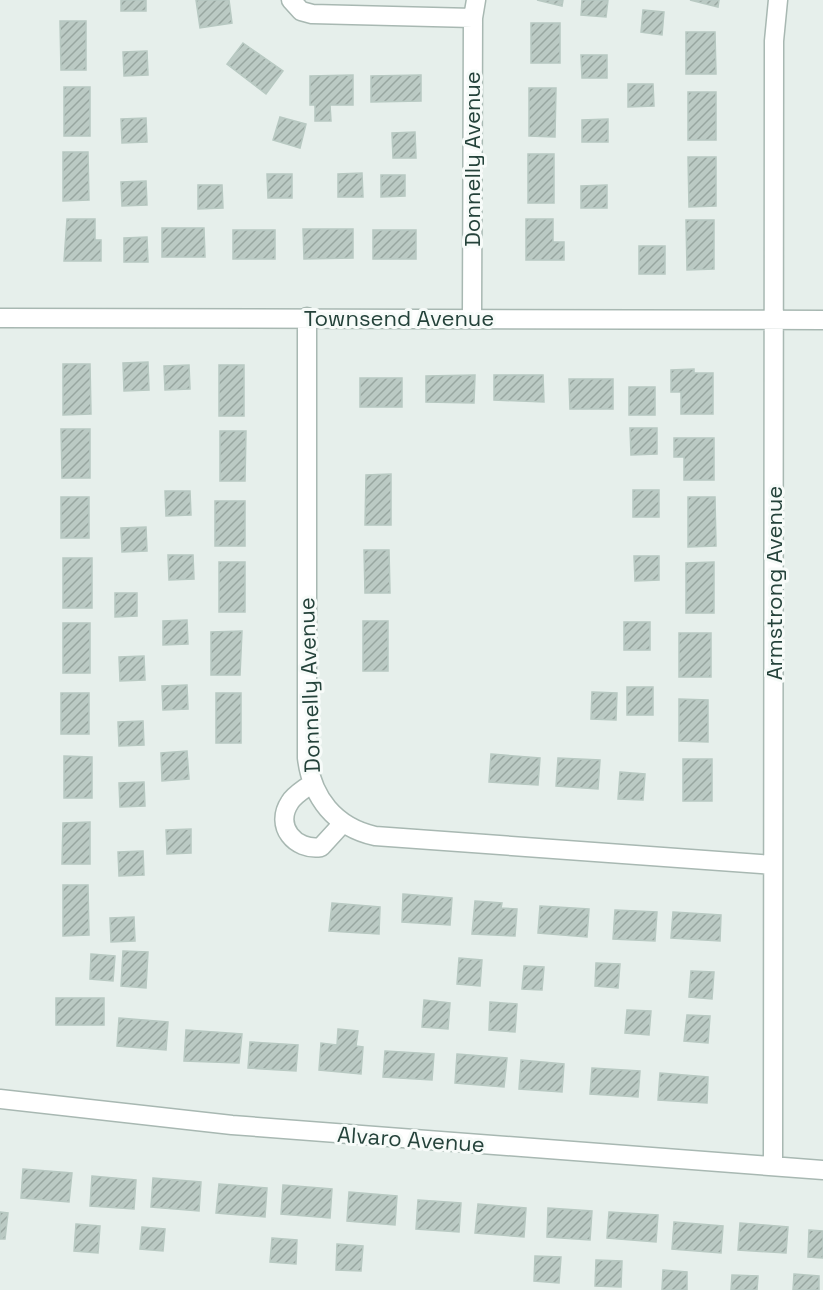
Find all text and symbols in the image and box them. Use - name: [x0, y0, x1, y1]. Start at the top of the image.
- street label: Donnelly Avenue: [458, 71, 486, 247]
- street label: Townsend Avenue: [304, 304, 494, 332]
- street label: Armstrong Avenue: [760, 486, 788, 680]
- street label: Donnelly Avenue: [292, 597, 326, 773]
- street label: Alvaro Avenue: [336, 1120, 486, 1158]

